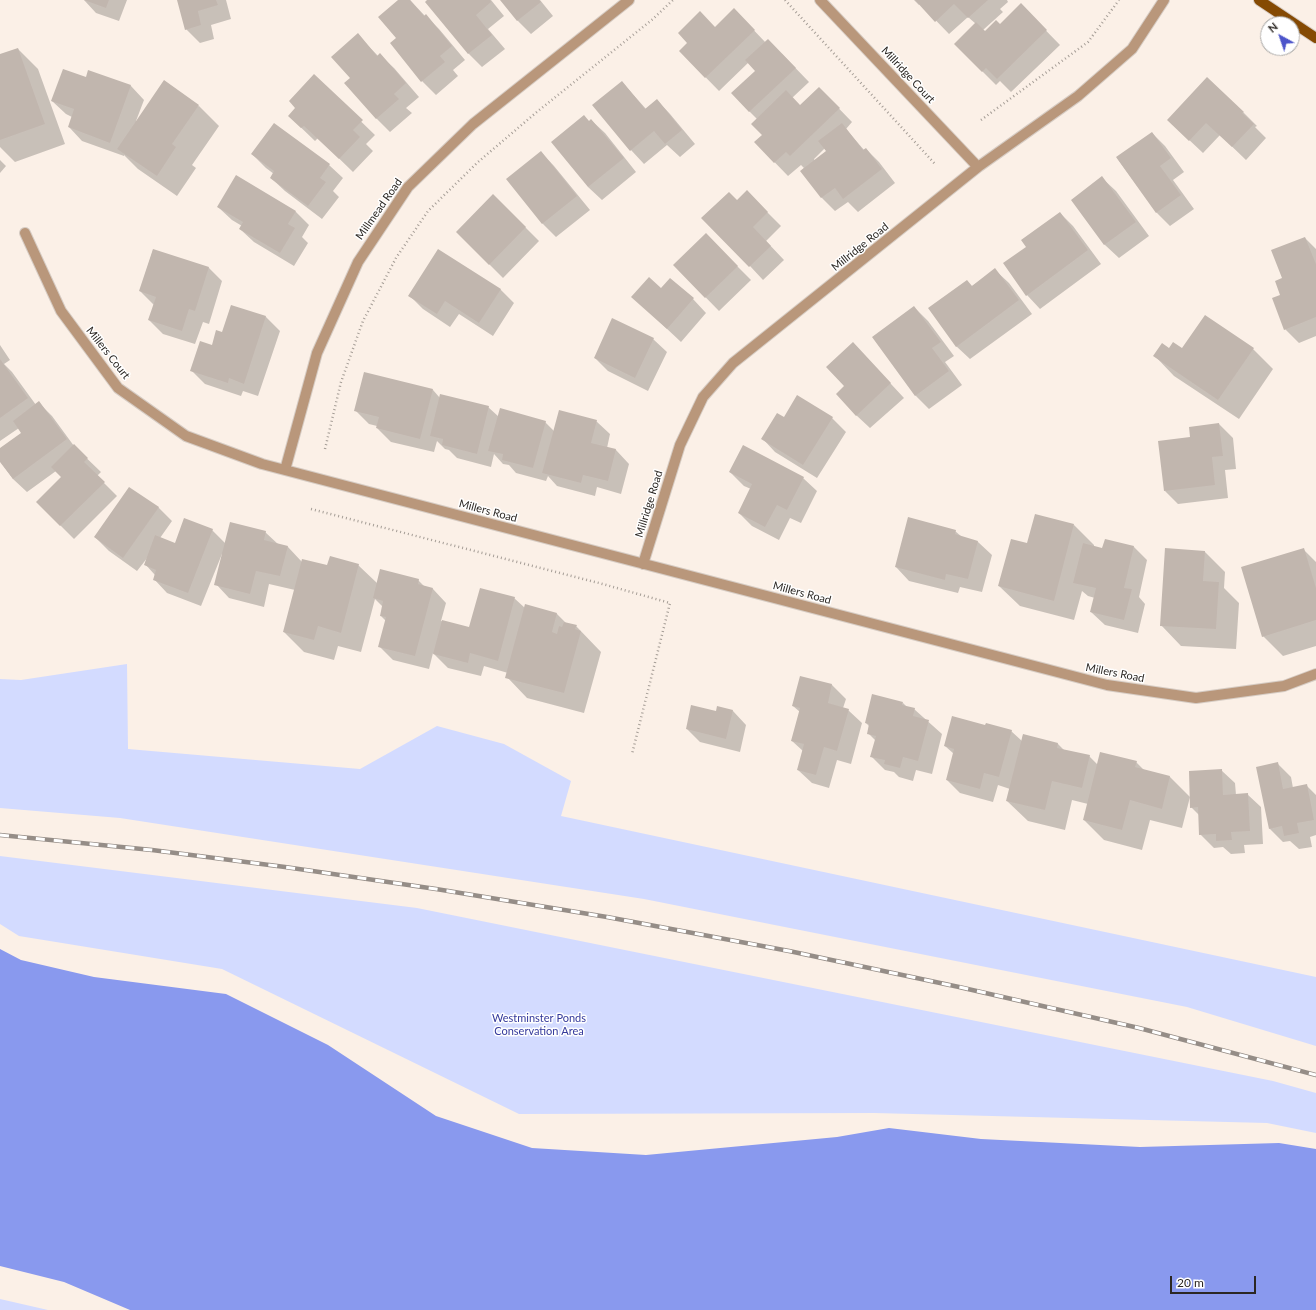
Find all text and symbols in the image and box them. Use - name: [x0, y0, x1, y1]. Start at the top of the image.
- north arrow: [1260, 16, 1300, 56]
- text: N: [1265, 19, 1280, 35]
- street label: Millridge Court: [878, 44, 938, 106]
- street label: Millmead Road: [353, 176, 405, 242]
- street label: Millridge Road: [829, 220, 891, 274]
- street label: Millers Court: [83, 324, 133, 382]
- street label: Millridge Road: [633, 469, 665, 539]
- street label: Millers Road: [457, 497, 519, 525]
- street label: Millers Road: [771, 579, 833, 607]
- street label: Millers Road: [1084, 661, 1146, 685]
- park label: Westminster Ponds Conservation Area: [492, 1011, 586, 1037]
- scale bar: [1172, 1268, 1258, 1294]
- text: 20 m: [1177, 1275, 1204, 1290]

